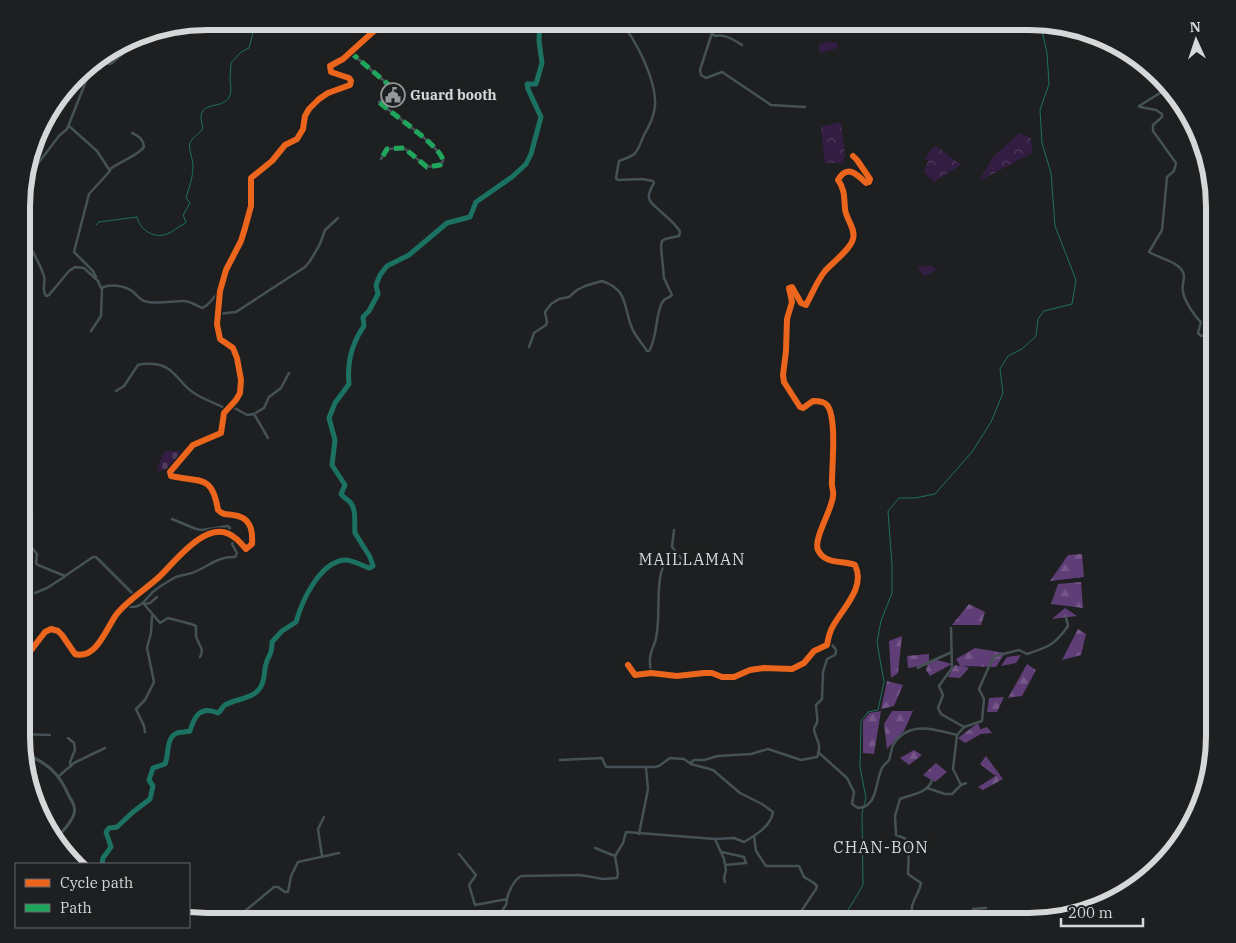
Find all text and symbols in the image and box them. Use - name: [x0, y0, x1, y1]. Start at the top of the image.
- north arrow: [1171, 15, 1221, 65]
- text: N: [1189, 18, 1201, 36]
- public building icon: Guard booth: [380, 82, 406, 108]
- place label: Guard booth: [410, 86, 497, 104]
- district label: MAILLAMAN: [639, 549, 745, 569]
- district label: CHAN-BON: [833, 837, 929, 857]
- legend: [15, 863, 190, 928]
- text: Cycle path: [60, 873, 133, 892]
- scale bar: [1061, 896, 1144, 928]
- text: Path: [60, 898, 92, 917]
- text: 200 m: [1068, 903, 1113, 922]

